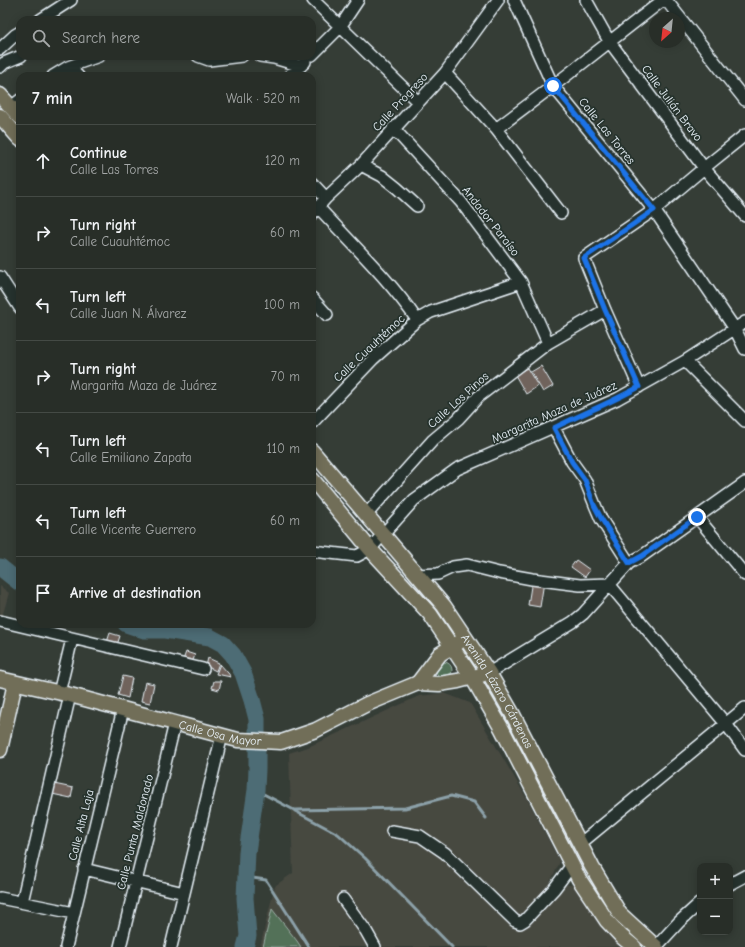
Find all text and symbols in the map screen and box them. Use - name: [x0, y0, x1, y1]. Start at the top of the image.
- north arrow: [649, 12, 685, 48]
- search box: [16, 16, 316, 60]
- icon: search: [30, 27, 52, 49]
- text: Search here: [62, 29, 140, 47]
- street label: Calle Julián Bravo: [639, 62, 705, 144]
- street label: Calle Progreso: [369, 70, 431, 134]
- route start: [544, 77, 562, 95]
- text: 7 min: [32, 89, 73, 108]
- text: Walk · 520 m: [226, 91, 300, 106]
- street label: Calle Las Torres: [576, 95, 638, 167]
- text: Continue: [70, 144, 127, 162]
- icon: ahead: [32, 150, 54, 172]
- text: 120 m: [265, 153, 300, 168]
- text: Calle Las Torres: [70, 162, 158, 177]
- street label: Andador Paraíso: [459, 183, 523, 259]
- text: Turn right: [70, 216, 136, 234]
- icon: right: [32, 222, 54, 244]
- text: 60 m: [270, 225, 300, 240]
- text: Calle Cuauhtémoc: [70, 234, 170, 249]
- text: Turn left: [70, 288, 126, 306]
- icon: left: [32, 294, 54, 316]
- text: 100 m: [264, 297, 300, 312]
- text: Calle Juan N. Álvarez: [70, 306, 186, 321]
- street label: Calle Cuauhtémoc: [330, 311, 408, 385]
- text: Turn right: [70, 360, 136, 378]
- icon: right: [32, 366, 54, 388]
- text: 70 m: [271, 369, 300, 384]
- street label: Calle Los Pinos: [425, 369, 491, 431]
- text: Margarita Maza de Juárez: [70, 378, 217, 393]
- street label: Margarita Maza de Juárez: [489, 378, 619, 446]
- text: Turn left: [70, 432, 126, 450]
- icon: left: [32, 438, 54, 460]
- text: 110 m: [267, 441, 300, 456]
- text: Calle Emiliano Zapata: [70, 450, 192, 465]
- text: Turn left: [70, 504, 126, 522]
- route end: [688, 508, 706, 526]
- icon: left: [32, 510, 54, 532]
- text: 60 m: [270, 513, 300, 528]
- text: Calle Vicente Guerrero: [70, 522, 196, 537]
- icon: arrive: [32, 582, 54, 604]
- text: Arrive at destination: [70, 584, 201, 602]
- street label: Avenida Lázaro Cárdenas: [458, 631, 536, 750]
- street label: Calle Osa Mayor: [177, 717, 262, 748]
- street label: Calle Punta Maldonado: [114, 773, 156, 891]
- street label: Calle Alta Laja: [65, 788, 97, 862]
- map controls: [697, 863, 733, 935]
- button: +: [697, 863, 733, 899]
- button: −: [697, 899, 733, 935]

